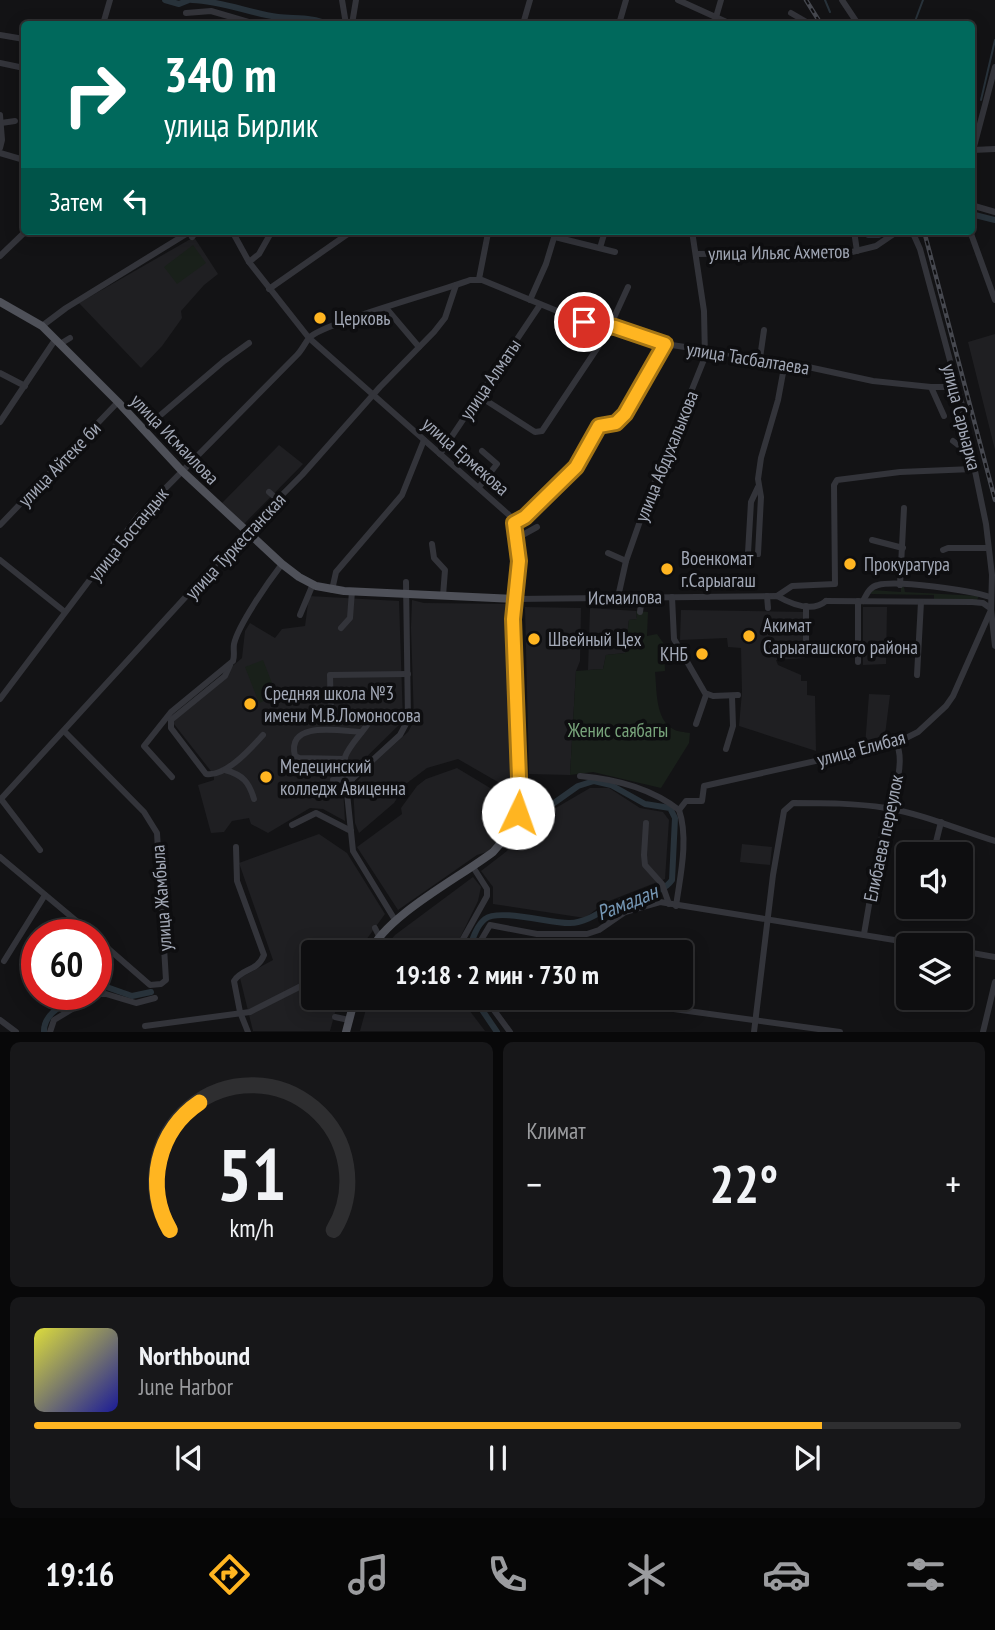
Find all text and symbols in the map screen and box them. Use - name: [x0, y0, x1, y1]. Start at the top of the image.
- text: 340 m: [164, 42, 277, 106]
- icon: right: [49, 49, 140, 140]
- text: улица Бирлик: [164, 104, 318, 146]
- icon: left: [117, 182, 155, 220]
- text: Затем: [49, 185, 103, 218]
- street label: улица Ильяс Ахметов: [708, 239, 850, 265]
- pin: [554, 292, 614, 352]
- icon: arrive: [565, 303, 603, 341]
- place label: Церковь: [334, 306, 391, 330]
- marker: Церковь: [312, 310, 328, 326]
- street label: улица Алматы: [454, 334, 526, 424]
- street label: улица Тасбалтаева: [685, 336, 811, 380]
- street label: улица Сарыарка: [937, 361, 987, 473]
- street label: улица Абдухалыкова: [629, 387, 703, 525]
- street label: улица Исмаилова: [126, 389, 224, 489]
- street label: улица Ермекова: [417, 412, 515, 500]
- street label: улица Айтеке би: [12, 416, 106, 512]
- street label: улица Бостандык: [83, 482, 174, 586]
- street label: улица Туркестанская: [180, 488, 290, 604]
- place label: Военкомат г.Сарыагаш: [681, 546, 756, 592]
- place label: Прокуратура: [864, 552, 950, 576]
- marker: Прокуратура: [842, 556, 858, 572]
- marker: Военкомат г.Сарыагаш: [659, 561, 675, 577]
- street label: Исмаилова: [588, 584, 662, 610]
- place label: Акимат Сарыагашского района: [763, 613, 918, 659]
- place label: Швейный Цех: [548, 627, 642, 651]
- marker: Акимат Сарыагашского района: [741, 628, 757, 644]
- marker: Швейный Цех: [526, 631, 542, 647]
- place label: КНБ: [660, 642, 688, 666]
- marker: КНБ: [694, 646, 710, 662]
- place label: Средняя школа №3 имени М.В.Ломоносова: [264, 681, 421, 727]
- marker: Средняя школа №3 имени М.В.Ломоносова: [242, 696, 258, 712]
- park label: Женис саябагы: [567, 718, 668, 742]
- street label: улица Елибая: [814, 725, 908, 771]
- place label: Медецинский колледж Авиценна: [280, 754, 406, 800]
- marker: Медецинский колледж Авиценна: [258, 769, 274, 785]
- street label: Елибаева переулок: [858, 772, 908, 904]
- position arrow: [481, 776, 555, 850]
- map controls: [896, 842, 973, 1010]
- button: sound: [896, 842, 973, 919]
- street label: улица Жамбыла: [145, 844, 177, 952]
- water label: Рамадан: [593, 877, 663, 926]
- speed limit sign: 60: [21, 919, 112, 1010]
- button: layers: [896, 933, 973, 1010]
- text: 19:18 · 2 мин · 730 m: [395, 958, 599, 991]
- text: Климат: [527, 1116, 586, 1145]
- text: 51: [216, 1127, 286, 1221]
- text: 22°: [709, 1150, 778, 1217]
- text: −: [527, 1159, 542, 1208]
- text: +: [945, 1159, 961, 1208]
- text: km/h: [229, 1212, 273, 1244]
- text: Northbound: [139, 1339, 250, 1372]
- text: June Harbor: [139, 1372, 233, 1401]
- icon: previous: [170, 1439, 208, 1477]
- icon: pause: [479, 1439, 517, 1477]
- icon: next: [788, 1439, 826, 1477]
- icon: directions: [205, 1550, 254, 1599]
- icon: music: [344, 1550, 393, 1599]
- icon: phone: [483, 1550, 532, 1599]
- icon: climate: [622, 1550, 671, 1599]
- icon: car: [762, 1550, 811, 1599]
- icon: filters: [901, 1550, 950, 1599]
- text: 19:16: [45, 1553, 114, 1595]

